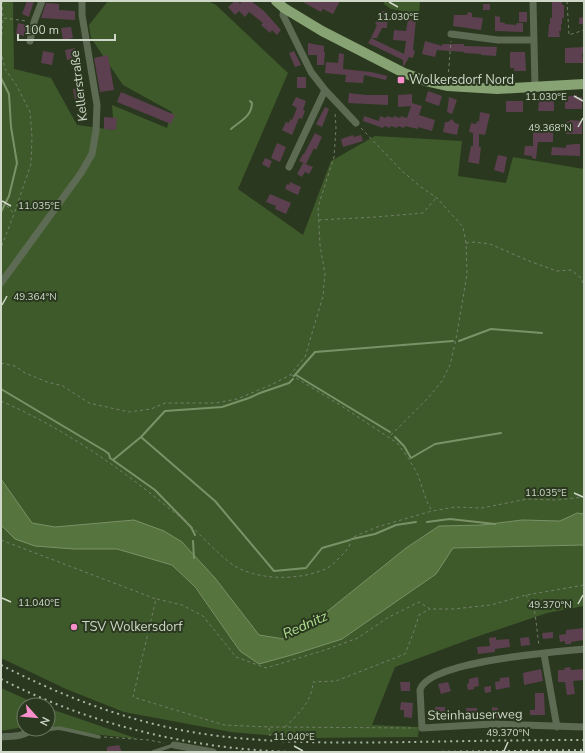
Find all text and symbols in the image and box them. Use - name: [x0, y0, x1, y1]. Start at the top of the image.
- text: 11.030°E: [377, 10, 419, 24]
- scale bar: [18, 16, 115, 42]
- text: 100 m: [24, 22, 59, 38]
- street label: Kellerstraße: [66, 50, 92, 122]
- place label: Wolkersdorf Nord: [409, 71, 514, 89]
- marker: Wolkersdorf Nord: [396, 75, 406, 85]
- text: 11.030°E: [525, 90, 567, 104]
- text: 49.368°N: [528, 121, 572, 135]
- text: 11.035°E: [18, 199, 60, 213]
- text: 49.364°N: [13, 290, 57, 304]
- text: 11.035°E: [525, 486, 567, 500]
- text: 11.040°E: [18, 596, 60, 610]
- text: 49.370°N: [528, 598, 572, 612]
- water label: Rednitz: [279, 606, 331, 643]
- place label: TSV Wolkersdorf: [82, 618, 183, 636]
- marker: TSV Wolkersdorf: [69, 622, 79, 632]
- north arrow: [16, 697, 56, 737]
- street label: Steinhauserweg: [427, 705, 523, 725]
- text: N: [36, 714, 53, 728]
- text: 49.370°N: [486, 726, 530, 740]
- text: 11.040°E: [273, 730, 315, 744]

